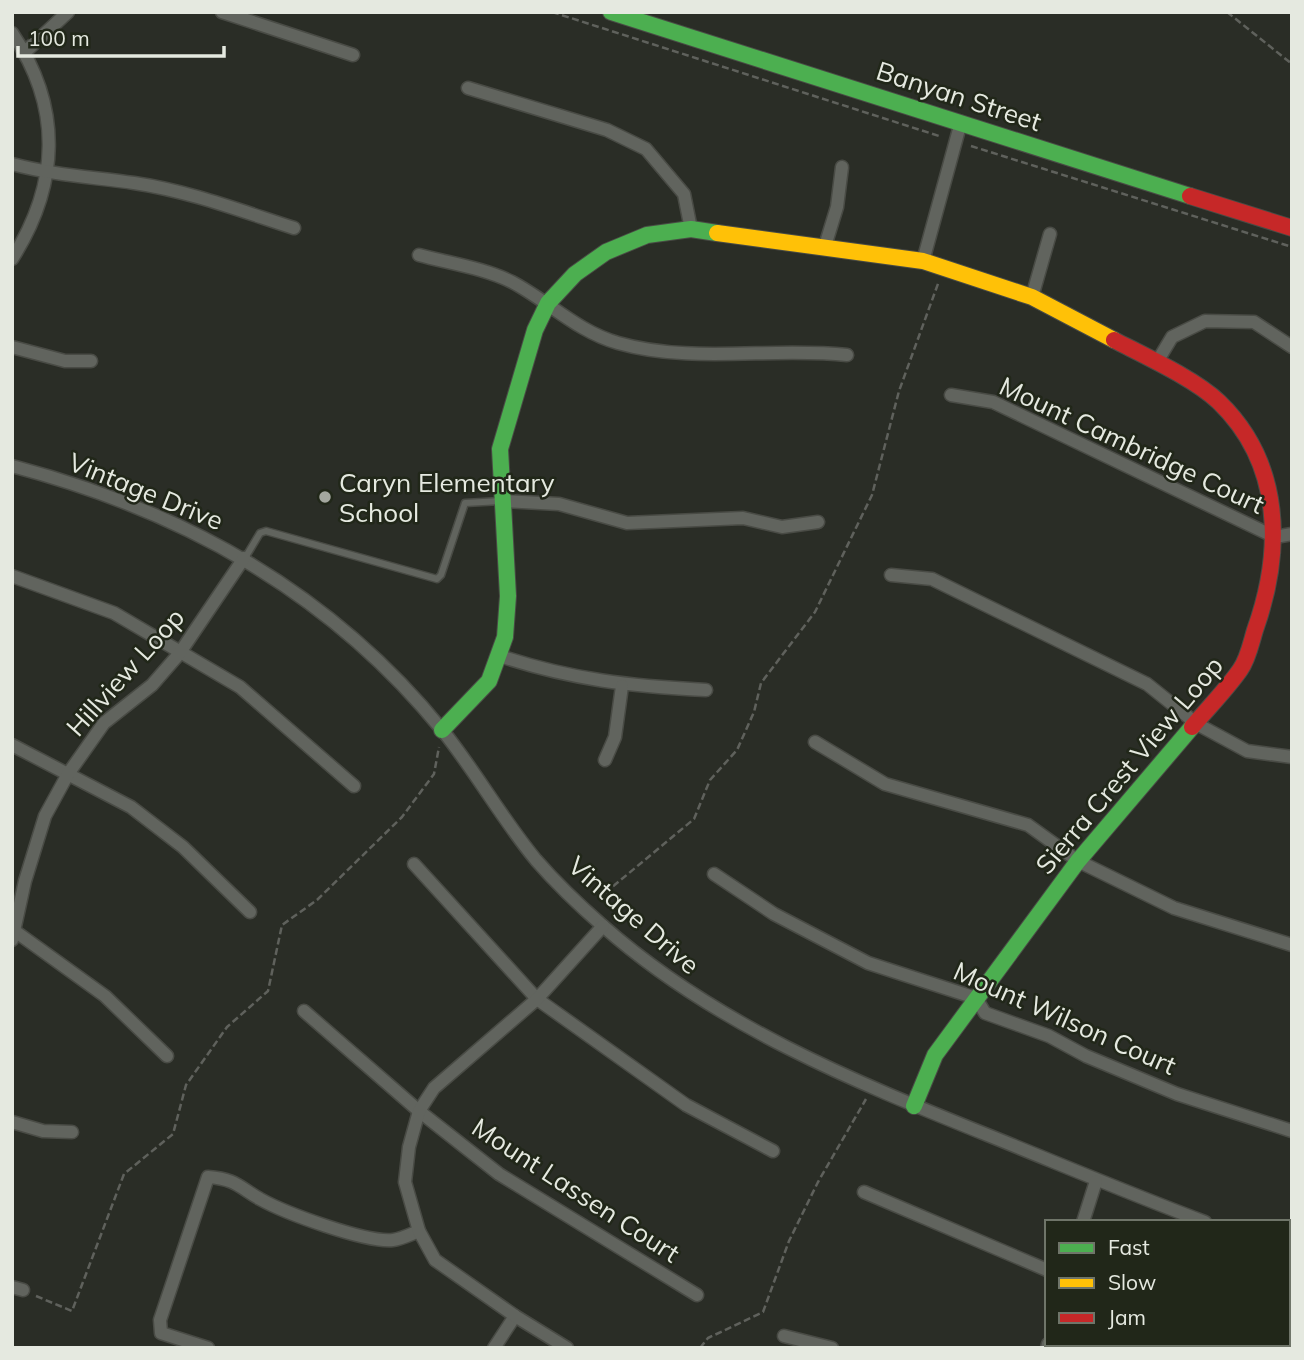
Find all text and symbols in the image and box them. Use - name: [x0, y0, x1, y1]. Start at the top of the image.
- scale bar: [18, 14, 224, 58]
- text: 100 m: [28, 25, 90, 51]
- street label: Banyan Street: [872, 54, 1046, 138]
- street label: Mount Cambridge Court: [994, 369, 1270, 521]
- street label: Vintage Drive: [64, 445, 228, 537]
- place label: Caryn Elementary School: [339, 466, 555, 529]
- marker: Caryn Elementary School: [317, 489, 333, 505]
- street label: Hillview Loop: [59, 601, 191, 743]
- street label: Sierra Crest View Loop: [1028, 649, 1230, 881]
- street label: Vintage Drive: [561, 849, 707, 981]
- street label: Mount Wilson Court: [949, 954, 1181, 1082]
- street label: Mount Lassen Court: [466, 1111, 686, 1269]
- legend: [1045, 1220, 1290, 1346]
- text: Fast: [1108, 1234, 1150, 1260]
- text: Slow: [1108, 1269, 1156, 1295]
- text: Jam: [1108, 1304, 1146, 1330]

